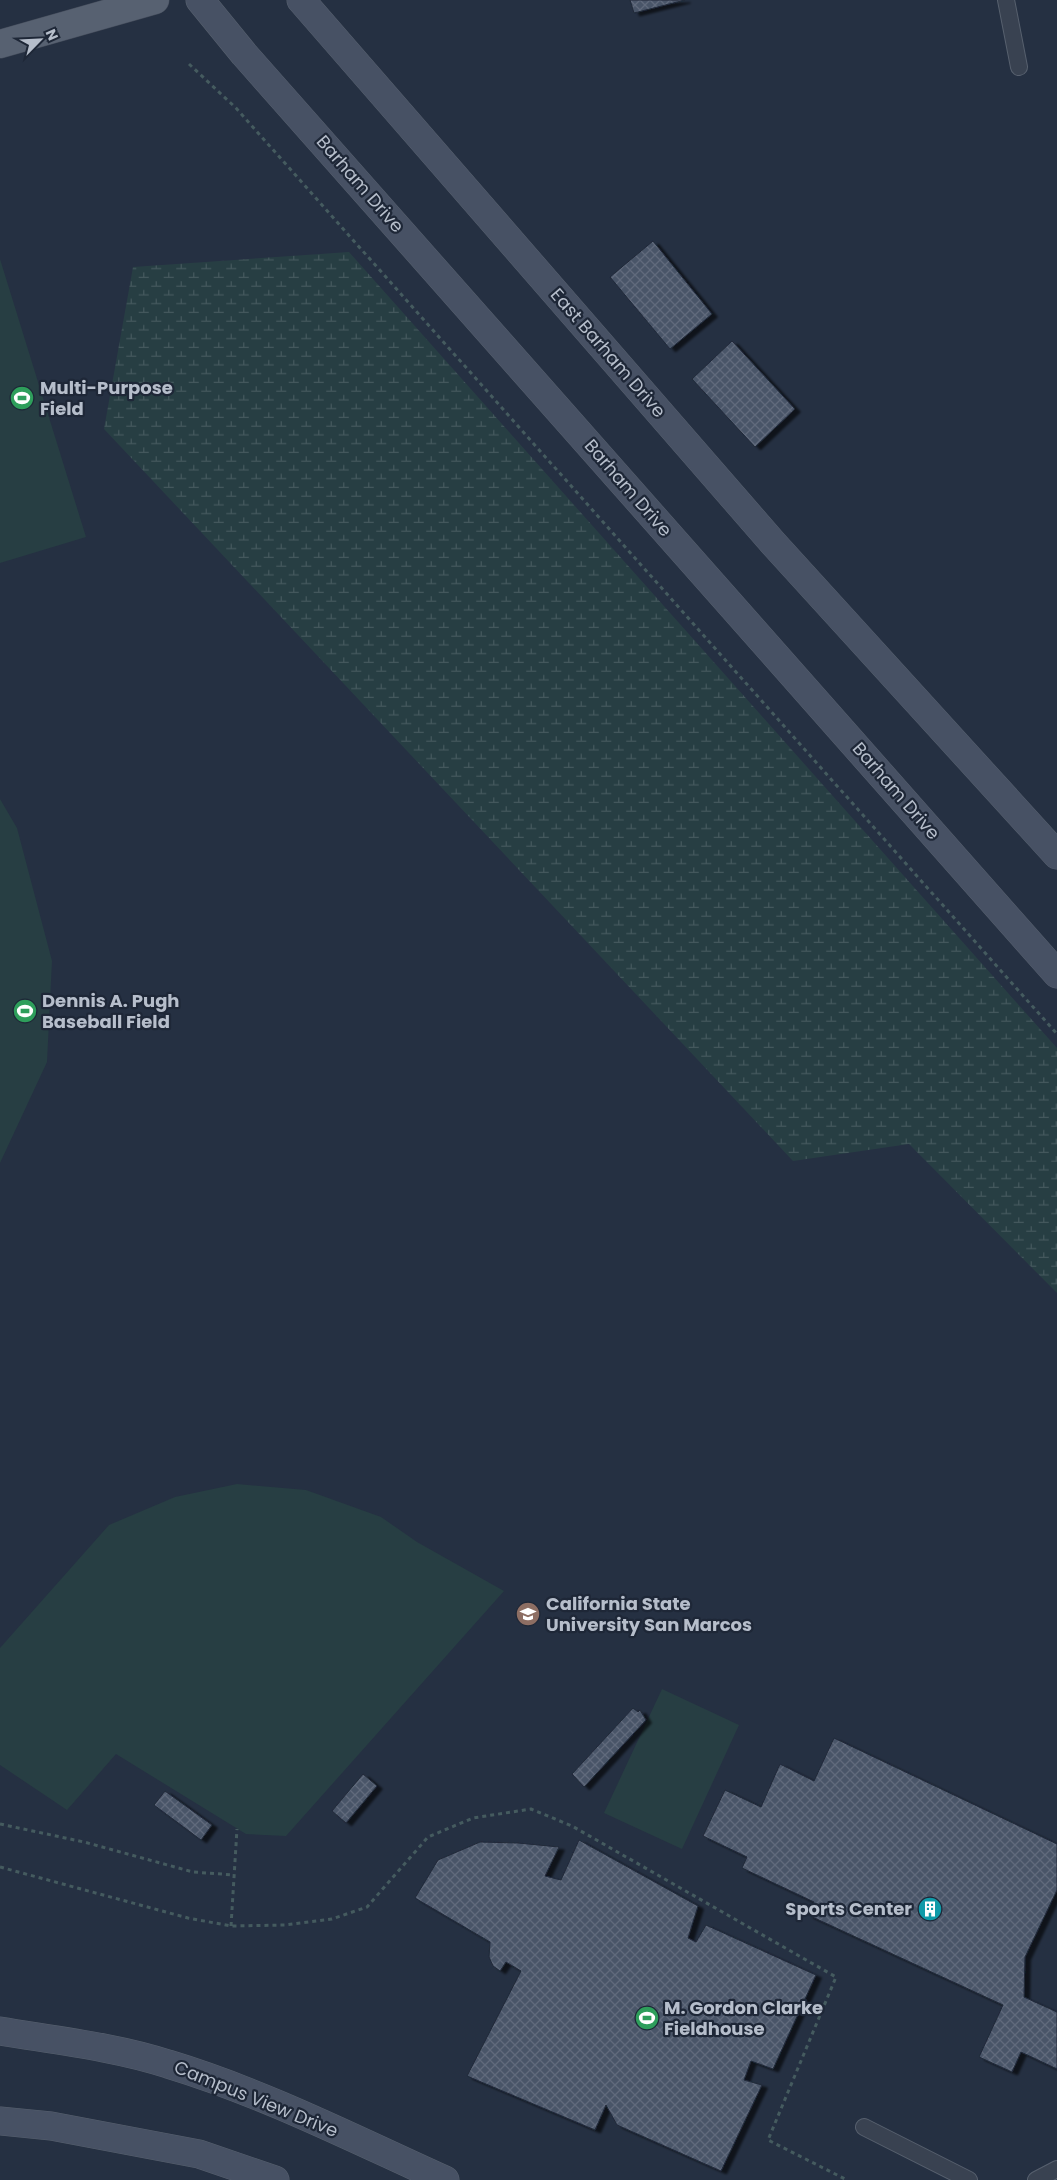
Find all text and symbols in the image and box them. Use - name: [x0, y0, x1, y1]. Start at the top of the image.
- north arrow: [15, 15, 65, 65]
- text: N: [41, 26, 63, 44]
- street label: Barham Drive: [311, 129, 410, 238]
- street label: East Barham Drive: [545, 282, 672, 423]
- place label: Multi-Purpose Field: [40, 375, 173, 421]
- sports icon: Multi-Purpose Field: [9, 385, 35, 411]
- street label: Barham Drive: [579, 433, 678, 542]
- street label: Barham Drive: [847, 736, 946, 845]
- place label: Dennis A. Pugh Baseball Field: [42, 988, 179, 1034]
- sports icon: Dennis A. Pugh Baseball Field: [12, 998, 38, 1024]
- place label: California State University San Marcos: [546, 1591, 752, 1637]
- school or university icon: California State University San Marcos: [515, 1601, 541, 1627]
- place label: Sports Center: [785, 1896, 912, 1921]
- building icon: Sports Center: [917, 1896, 943, 1922]
- place label: M. Gordon Clarke Fieldhouse: [664, 1995, 823, 2041]
- sports icon: M. Gordon Clarke Fieldhouse: [634, 2005, 660, 2031]
- street label: Campus View Drive: [170, 2054, 342, 2143]

